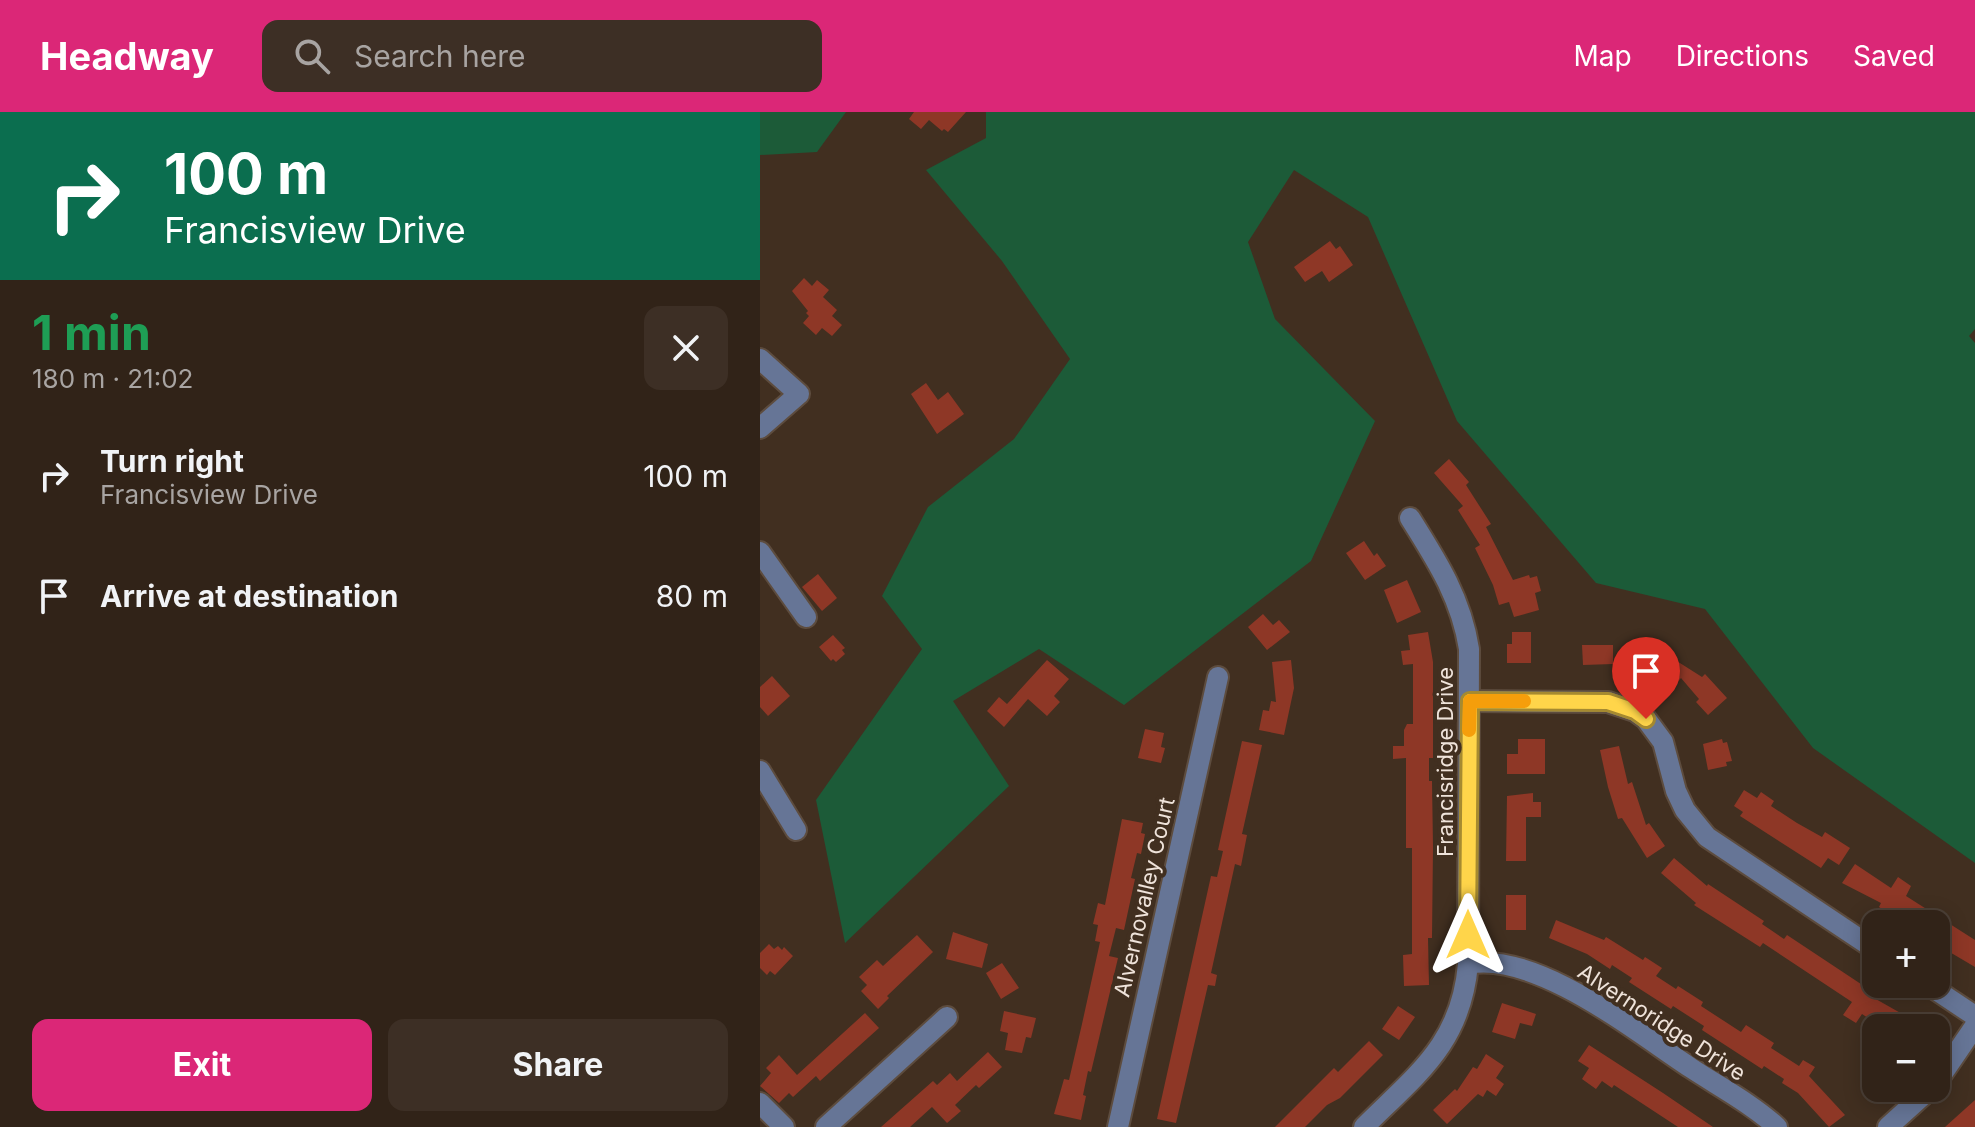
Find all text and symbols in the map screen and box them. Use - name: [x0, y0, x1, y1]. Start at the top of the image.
- search box: [262, 20, 822, 92]
- text: Headway: [40, 33, 214, 79]
- icon: search: [290, 34, 334, 78]
- text: Search here: [354, 38, 525, 74]
- text: Map: [1573, 39, 1632, 73]
- text: Directions: [1676, 39, 1809, 73]
- text: Saved: [1853, 39, 1935, 73]
- text: 100 m: [164, 140, 328, 208]
- icon: right: [32, 144, 136, 248]
- text: Francisview Drive: [164, 208, 466, 252]
- text: 1 min: [32, 303, 151, 362]
- button: close: [644, 306, 728, 390]
- text: 180 m · 21:02: [32, 363, 193, 394]
- text: Turn right: [100, 443, 244, 479]
- icon: right: [32, 454, 76, 498]
- text: 100 m: [643, 458, 728, 494]
- text: Francisview Drive: [100, 479, 318, 510]
- icon: arrive: [32, 574, 76, 618]
- text: Arrive at destination: [100, 578, 398, 614]
- text: 80 m: [656, 578, 728, 614]
- pin: [1612, 637, 1680, 719]
- icon: arrive: [1624, 649, 1668, 693]
- street label: Francisridge Drive: [1432, 667, 1458, 857]
- street label: Alvernovalley Court: [1108, 795, 1180, 999]
- position arrow: [1426, 893, 1510, 977]
- map controls: [1862, 910, 1950, 1102]
- button: +: [1862, 910, 1950, 998]
- street label: Alvernoridge Drive: [1573, 958, 1751, 1086]
- button: −: [1862, 1014, 1950, 1102]
- button: Exit: [32, 1019, 372, 1111]
- button: Share: [388, 1019, 728, 1111]

